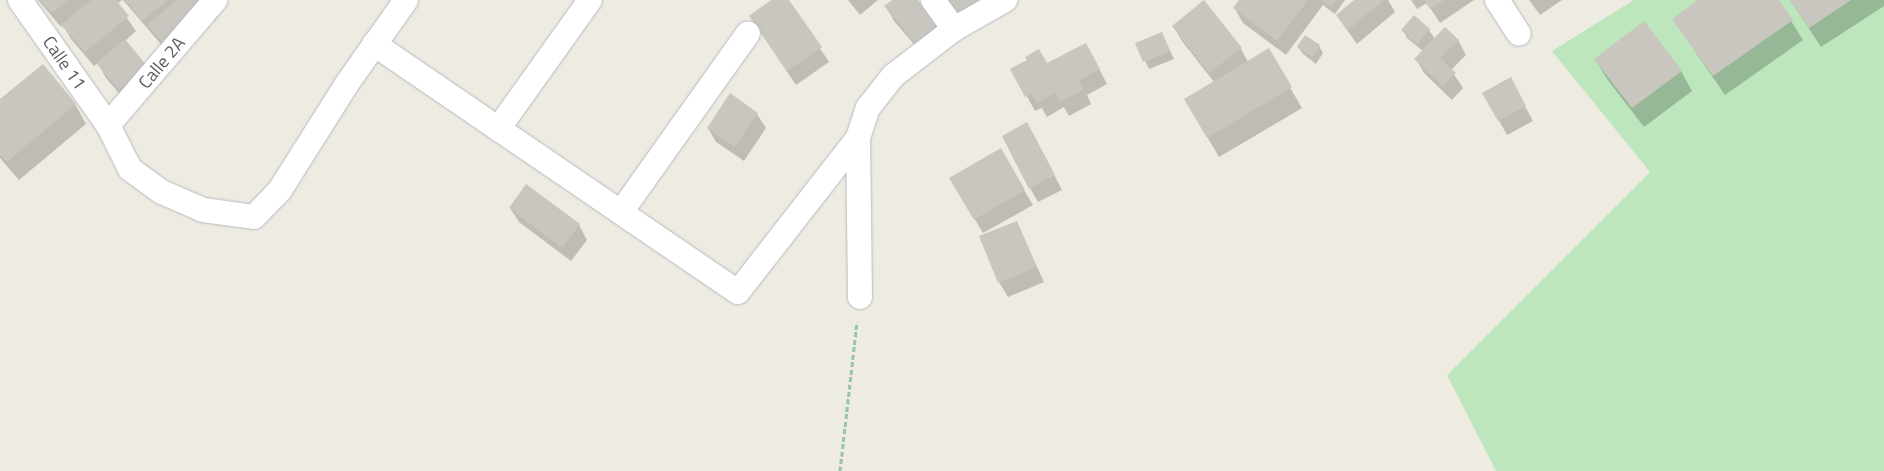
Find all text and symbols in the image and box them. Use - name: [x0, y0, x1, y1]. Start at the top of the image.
- street label: Calle 11: [38, 32, 90, 94]
- street label: Calle 2A: [134, 33, 190, 93]

